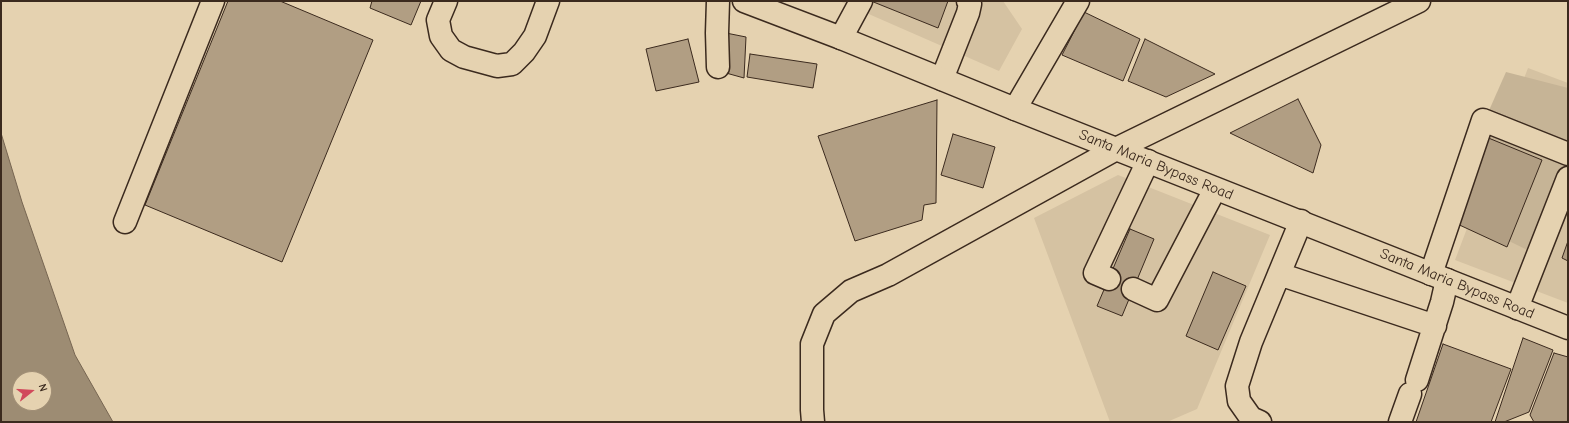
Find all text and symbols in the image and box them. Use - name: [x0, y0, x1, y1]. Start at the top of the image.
- street label: Santa Maria Bypass Road: [1076, 126, 1236, 204]
- street label: Santa Maria Bypass Road: [1377, 245, 1537, 323]
- north arrow: [12, 371, 52, 411]
- text: N: [36, 382, 50, 393]

